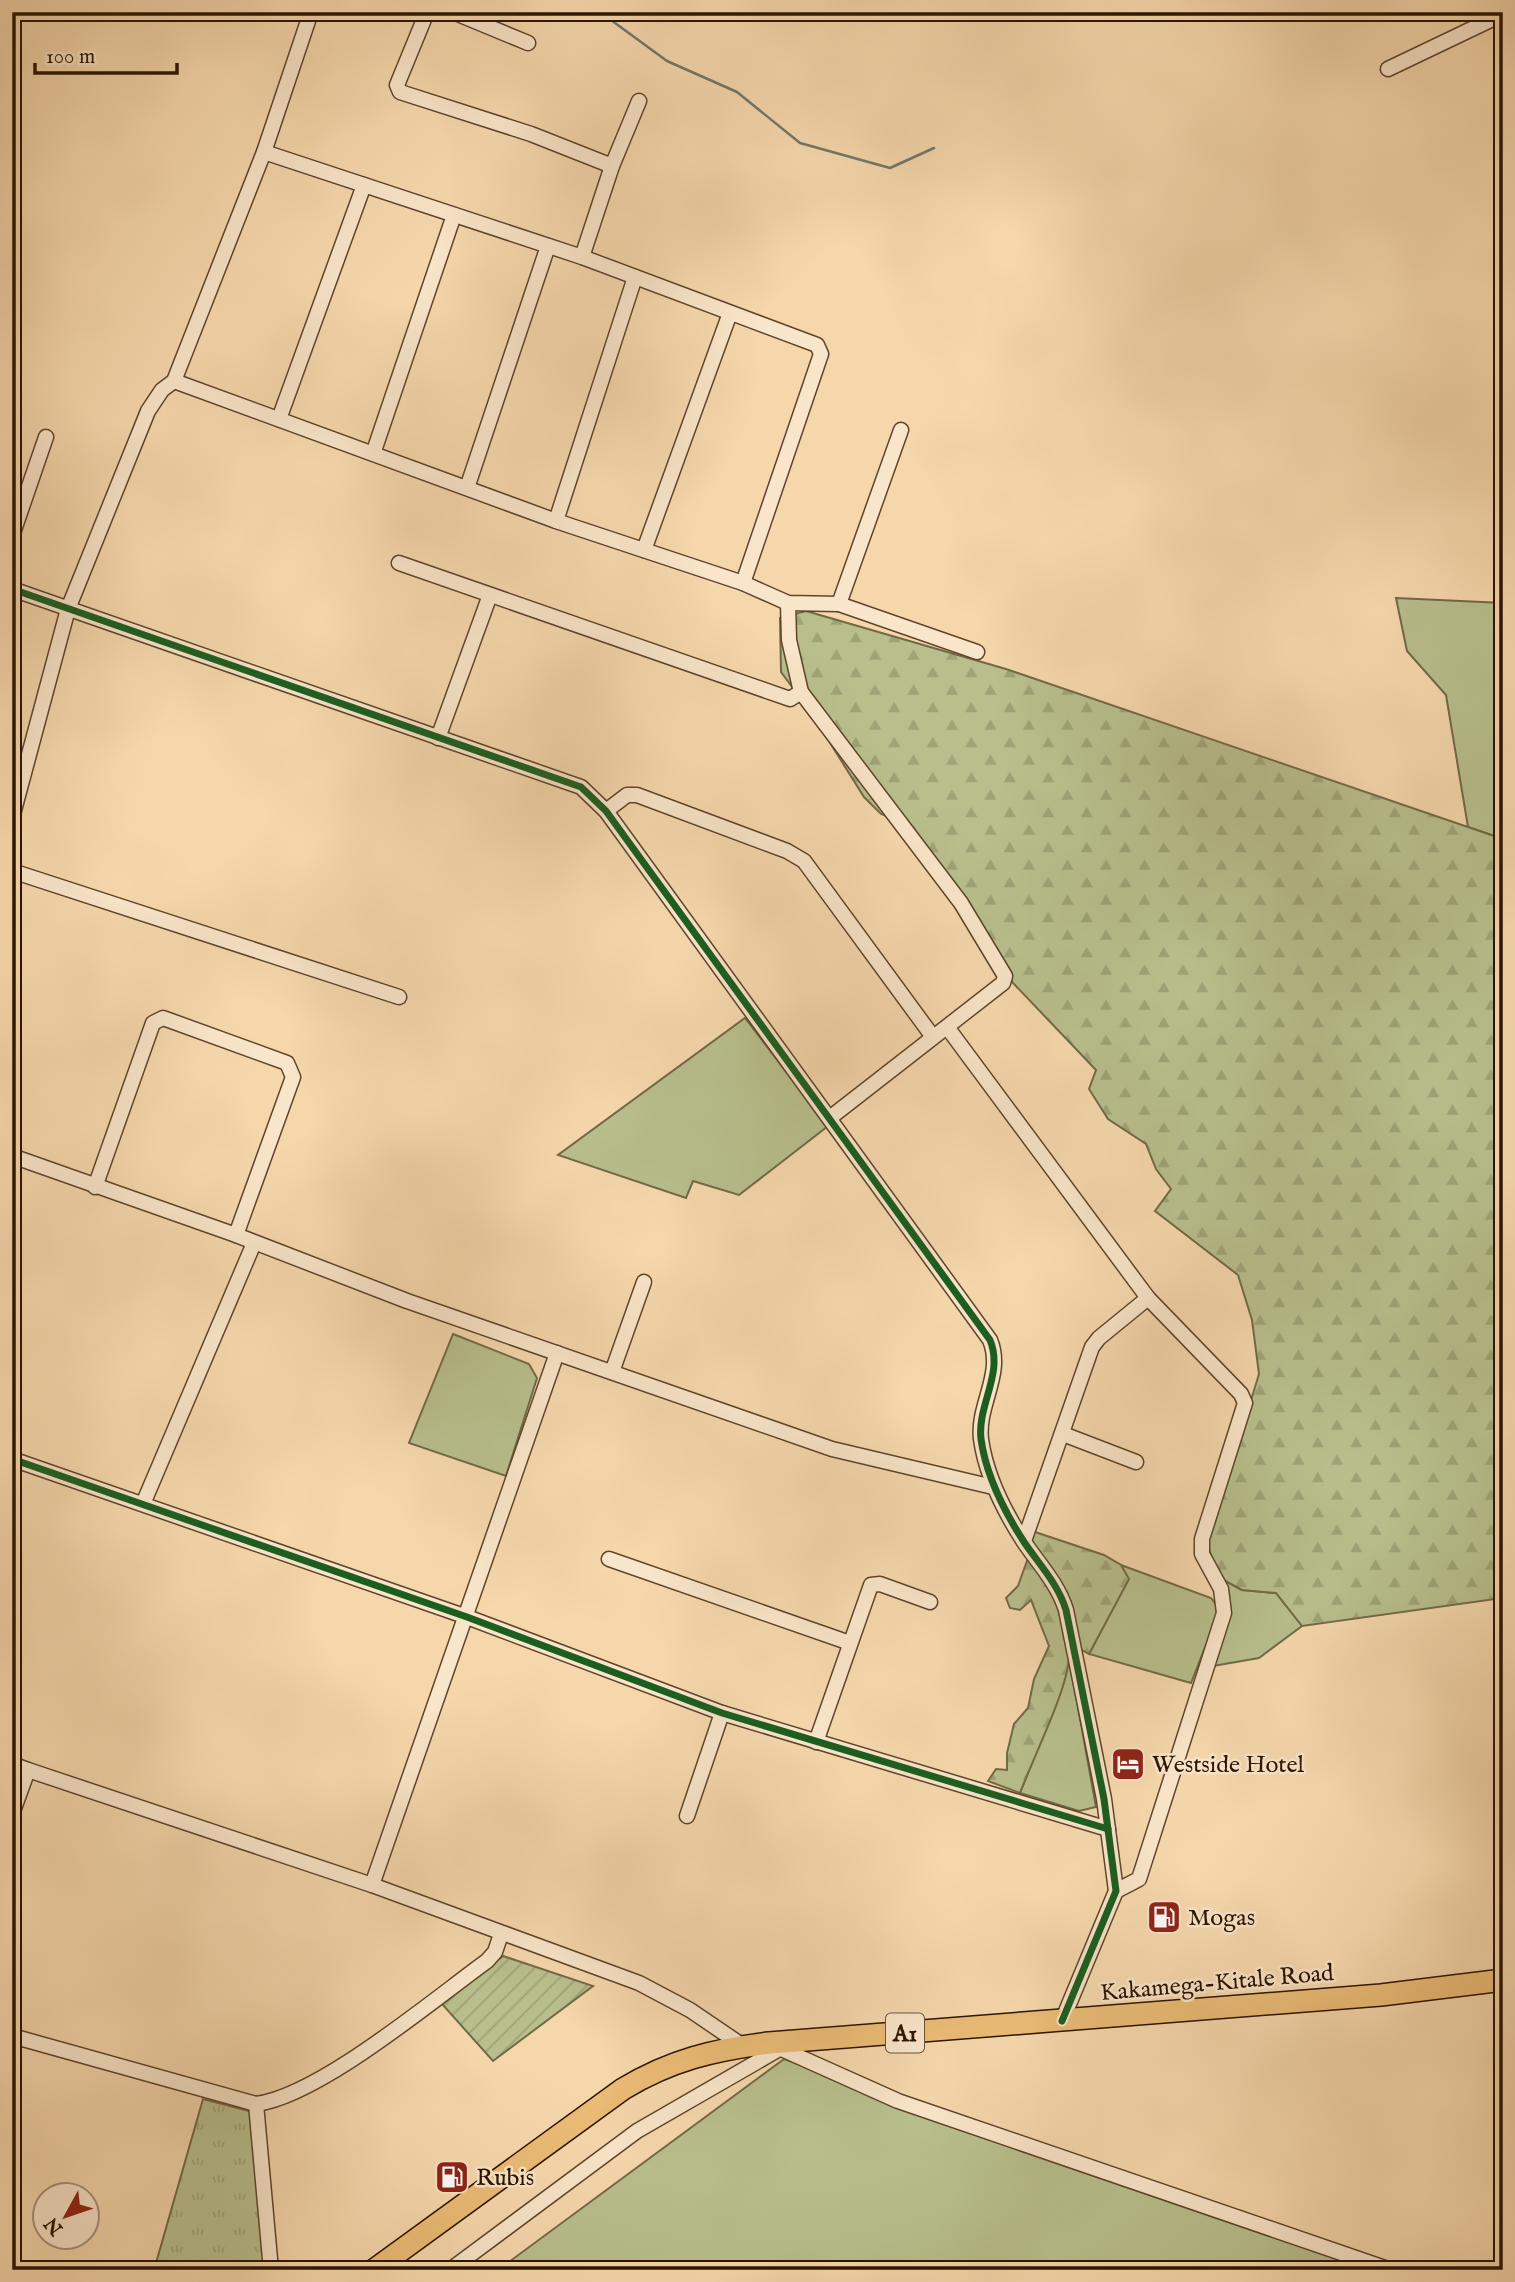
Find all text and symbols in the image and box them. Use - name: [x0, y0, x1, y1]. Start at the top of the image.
- scale bar: [35, 32, 177, 76]
- text: 100 m: [46, 44, 95, 71]
- hotel icon: Westside Hotel: [1109, 1745, 1147, 1783]
- place label: Westside Hotel: [1152, 1750, 1305, 1781]
- fuel station icon: Mogas: [1145, 1898, 1183, 1936]
- place label: Mogas: [1188, 1903, 1255, 1934]
- street label: Kakamega-Kitale Road: [1099, 1958, 1335, 2009]
- road number: A1: [886, 2014, 924, 2052]
- fuel station icon: Rubis: [433, 2158, 471, 2196]
- place label: Rubis: [476, 2163, 534, 2194]
- north arrow: [32, 2180, 102, 2250]
- text: N: [40, 2211, 70, 2240]

